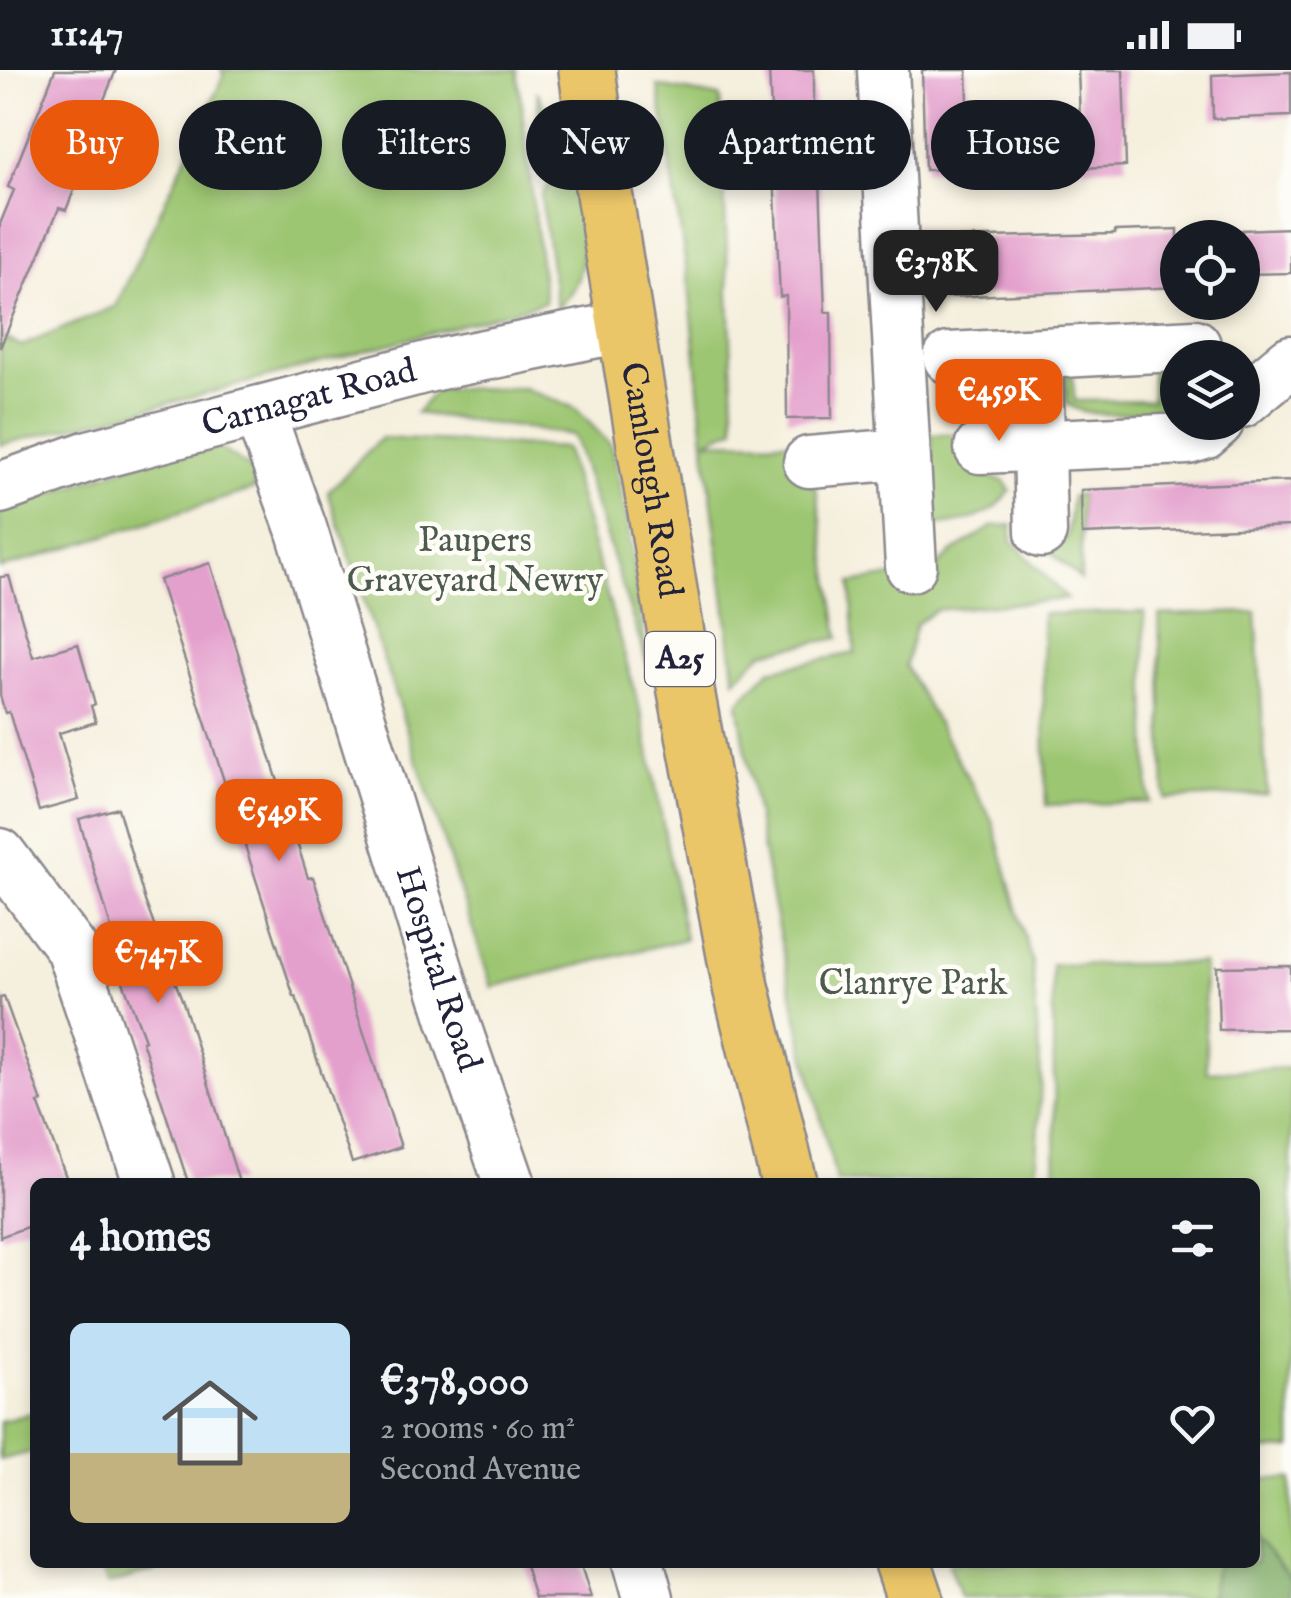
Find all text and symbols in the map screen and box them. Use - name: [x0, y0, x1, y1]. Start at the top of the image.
- text: 11:47: [50, 11, 124, 59]
- chip: Buy: [30, 100, 159, 190]
- chip: Rent: [179, 100, 322, 190]
- chip: Filters: [342, 100, 506, 190]
- chip: New: [526, 100, 664, 190]
- chip: Apartment: [684, 100, 911, 190]
- chip: House: [931, 100, 1095, 190]
- map controls: [1160, 220, 1260, 440]
- button: locate: [1160, 220, 1260, 320]
- pin: €378K: [866, 230, 1006, 315]
- text: €378K: [895, 242, 977, 283]
- button: layers: [1160, 340, 1260, 440]
- street label: Carnagat Road: [197, 348, 421, 448]
- street label: Camlough Road: [610, 359, 692, 601]
- pin: €459K: [929, 359, 1069, 444]
- text: €459K: [957, 371, 1041, 412]
- park label: Paupers Graveyard Newry: [347, 519, 604, 604]
- road number: A25: [645, 632, 715, 686]
- pin: €549K: [209, 779, 349, 864]
- text: €549K: [238, 791, 321, 832]
- street label: Hospital Road: [384, 861, 492, 1078]
- pin: €747K: [88, 921, 228, 1006]
- text: €747K: [115, 933, 201, 974]
- park label: Clanrye Park: [819, 962, 1007, 1007]
- icon: filters: [1165, 1211, 1220, 1266]
- text: 4 homes: [70, 1212, 211, 1265]
- text: €378,000: [380, 1356, 529, 1409]
- icon: home: [150, 1363, 270, 1483]
- icon: heart: [1165, 1396, 1220, 1451]
- text: 2 rooms · 60 m²: [380, 1409, 575, 1450]
- text: Second Avenue: [380, 1450, 581, 1491]

